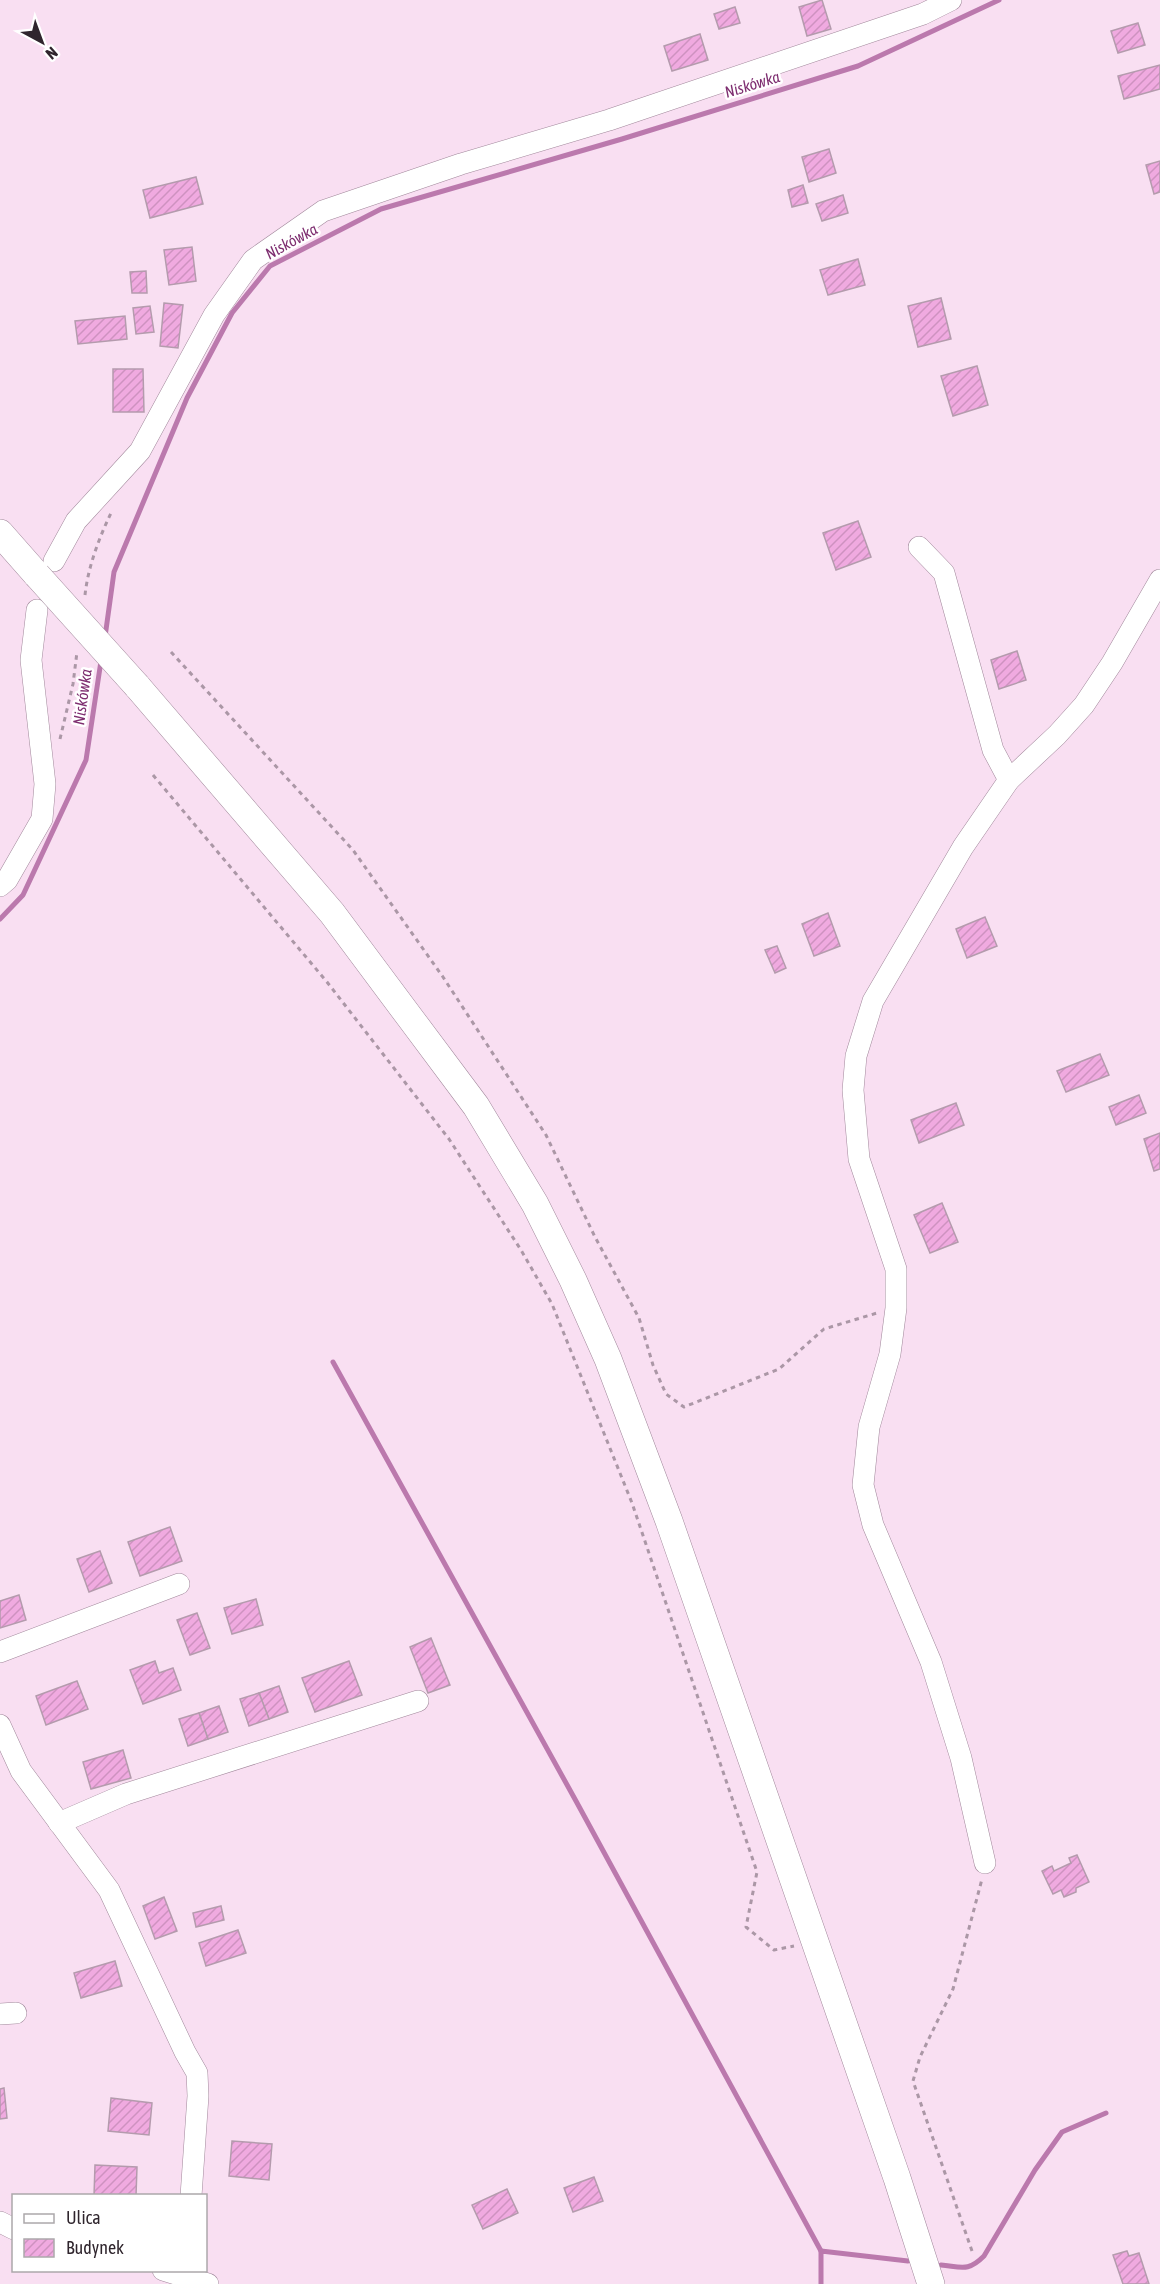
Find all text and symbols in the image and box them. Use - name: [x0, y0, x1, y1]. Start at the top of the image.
- north arrow: [12, 12, 72, 72]
- text: N: [42, 43, 61, 63]
- water label: Niskówka: [722, 67, 782, 101]
- water label: Niskówka: [262, 219, 321, 263]
- water label: Niskówka: [69, 667, 95, 726]
- legend: [12, 2194, 207, 2272]
- text: Ulica: [66, 2207, 101, 2228]
- text: Budynek: [66, 2237, 124, 2258]

